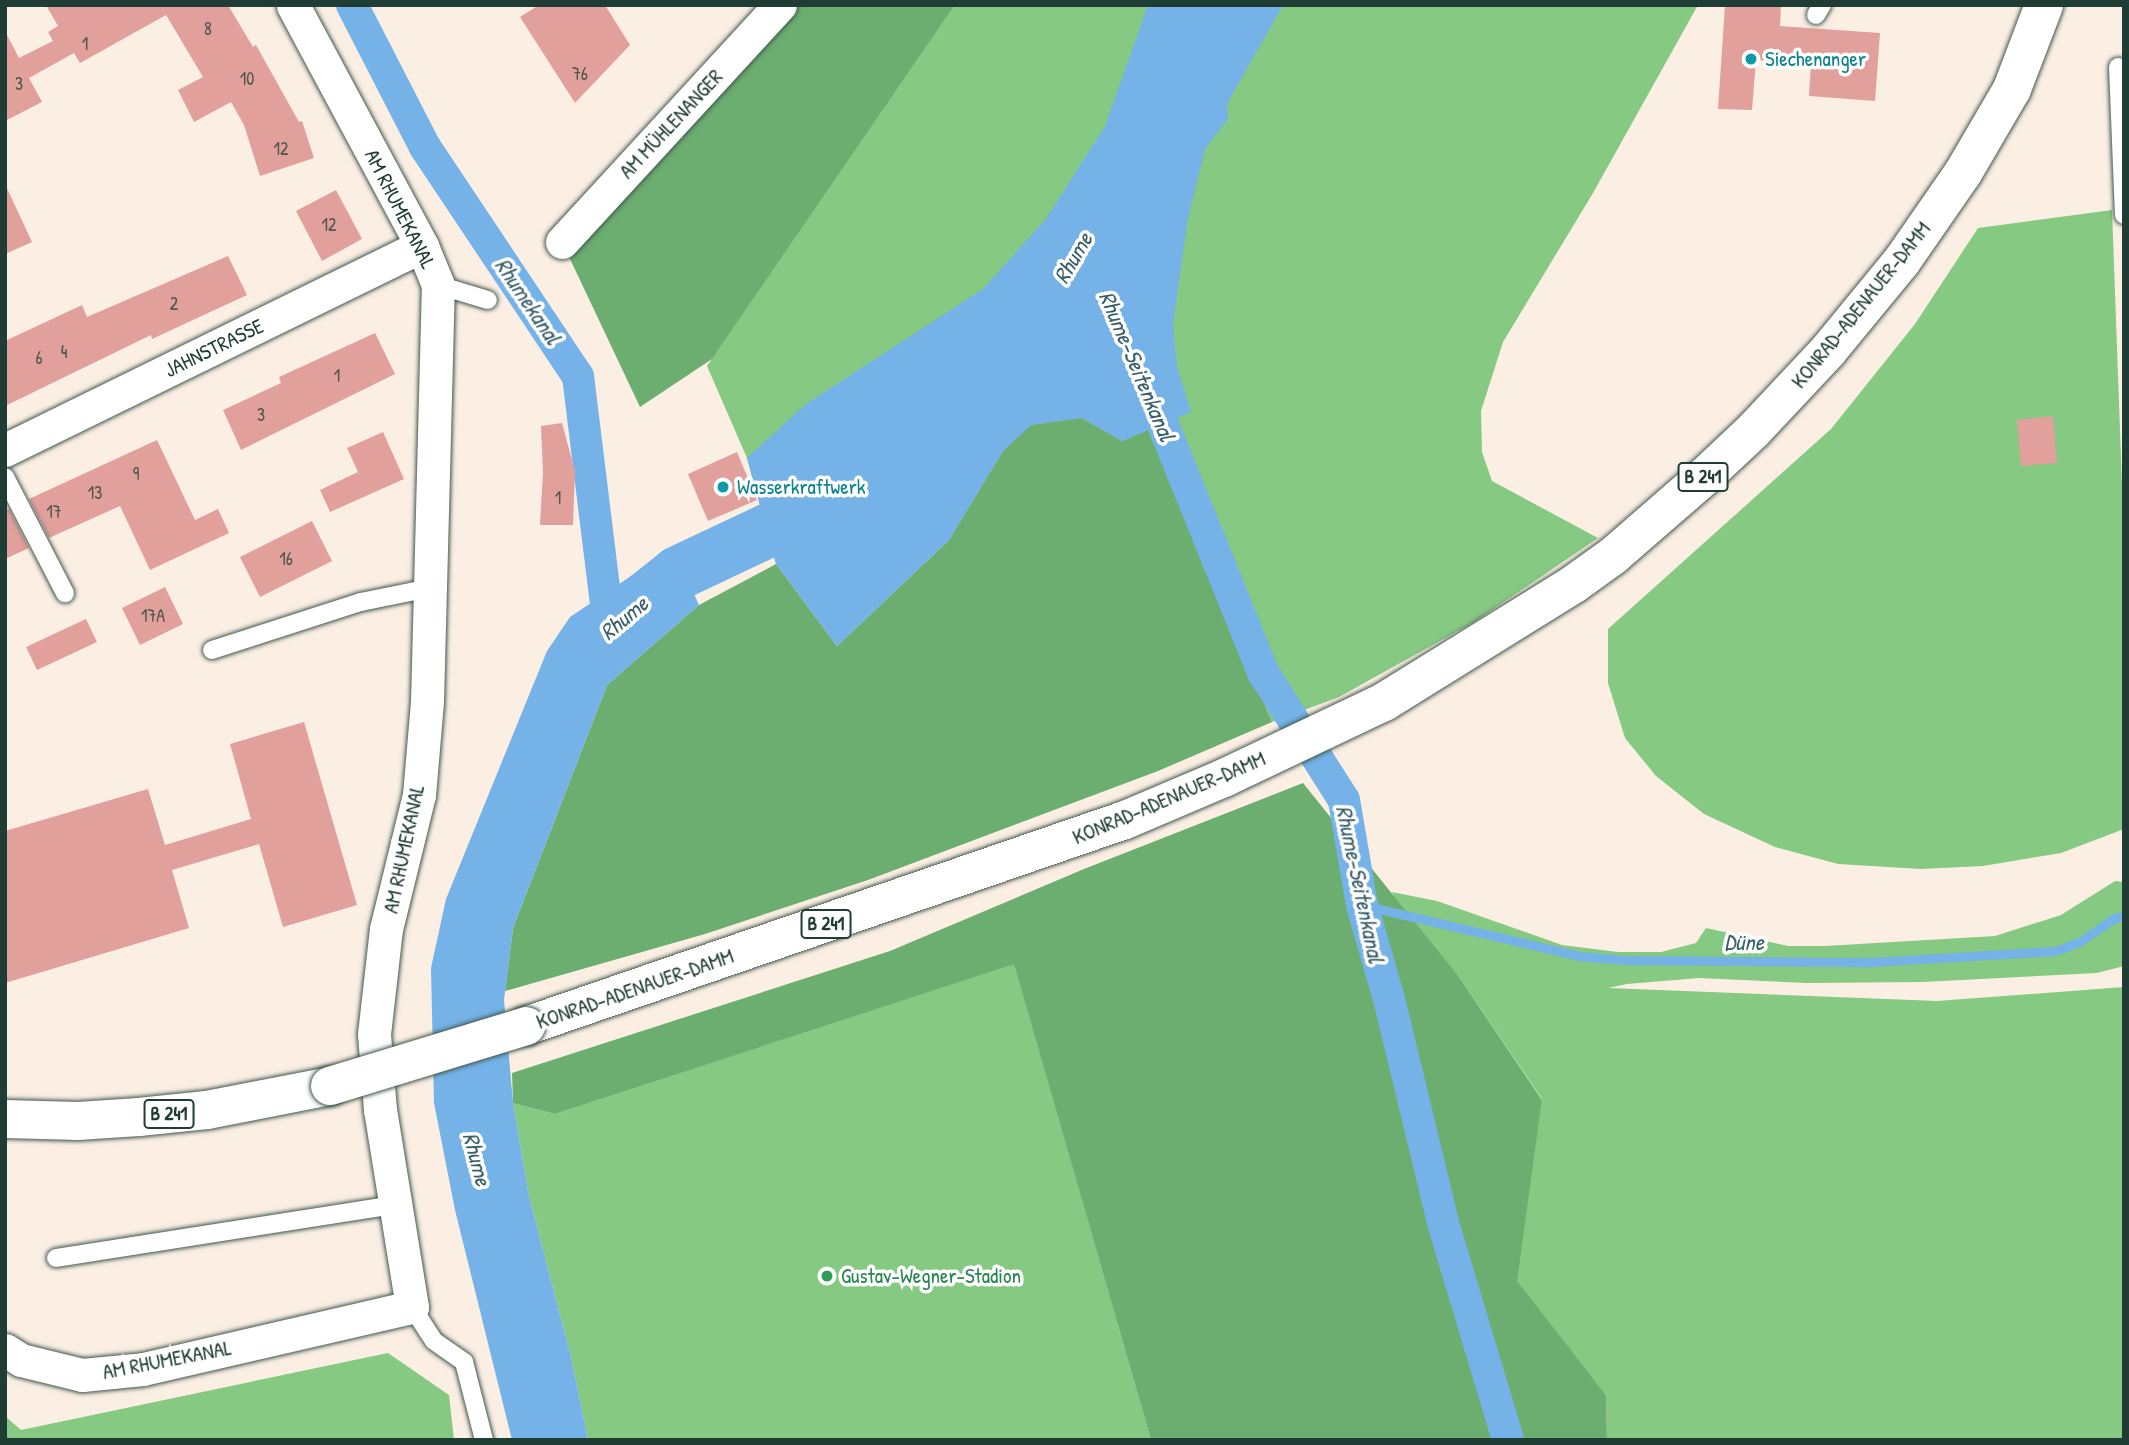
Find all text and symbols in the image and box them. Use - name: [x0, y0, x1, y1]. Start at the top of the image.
- house number: 8: [204, 18, 212, 40]
- house number: 1: [82, 33, 88, 55]
- place label: Siechenanger: [1765, 46, 1866, 72]
- marker: Siechenanger: [1743, 51, 1759, 67]
- house number: 76: [572, 63, 588, 85]
- street label: AM MÜHLENANGER: [614, 64, 728, 184]
- house number: 10: [240, 68, 254, 90]
- house number: 3: [15, 73, 23, 95]
- house number: 12: [274, 138, 288, 160]
- street label: AM RHUMEKANAL: [359, 145, 441, 273]
- house number: 12: [322, 214, 336, 236]
- street label: KONRAD-ADENAUER-DAMM: [1786, 217, 1936, 393]
- water label: Rhume: [1048, 228, 1098, 288]
- water label: Rhumekanal: [489, 253, 567, 349]
- water label: Rhume-Seitenkanal: [1093, 287, 1181, 445]
- house number: 2: [170, 293, 178, 315]
- street label: JAHNSTRASSE: [160, 313, 268, 383]
- house number: 4: [61, 341, 67, 363]
- house number: 6: [35, 347, 43, 369]
- house number: 1: [334, 365, 340, 387]
- house number: 3: [257, 404, 265, 426]
- road number: B 241: [1677, 462, 1729, 492]
- house number: 9: [133, 463, 139, 485]
- place label: Wasserkraftwerk: [737, 474, 865, 500]
- marker: Wasserkraftwerk: [715, 479, 731, 495]
- house number: 13: [88, 482, 102, 504]
- house number: 1: [555, 487, 561, 509]
- house number: 17: [46, 501, 62, 523]
- house number: 16: [279, 548, 293, 570]
- water label: Rhume: [594, 590, 654, 646]
- house number: 17A: [141, 605, 165, 627]
- street label: KONRAD-ADENAUER-DAMM: [1069, 746, 1269, 850]
- street label: AM RHUMEKANAL: [378, 782, 430, 916]
- water label: Rhume-Seitenkanal: [1330, 803, 1390, 965]
- road number: B 241: [800, 908, 852, 940]
- water label: Düne: [1724, 928, 1764, 956]
- street label: KONRAD-ADENAUER-DAMM: [533, 943, 737, 1035]
- road number: B 241: [143, 1098, 195, 1130]
- water label: Rhume: [457, 1129, 497, 1189]
- place label: Gustav-Wegner-Stadion: [841, 1263, 1021, 1289]
- marker: Gustav-Wegner-Stadion: [819, 1268, 835, 1284]
- street label: AM RHUMEKANAL: [100, 1335, 234, 1385]

